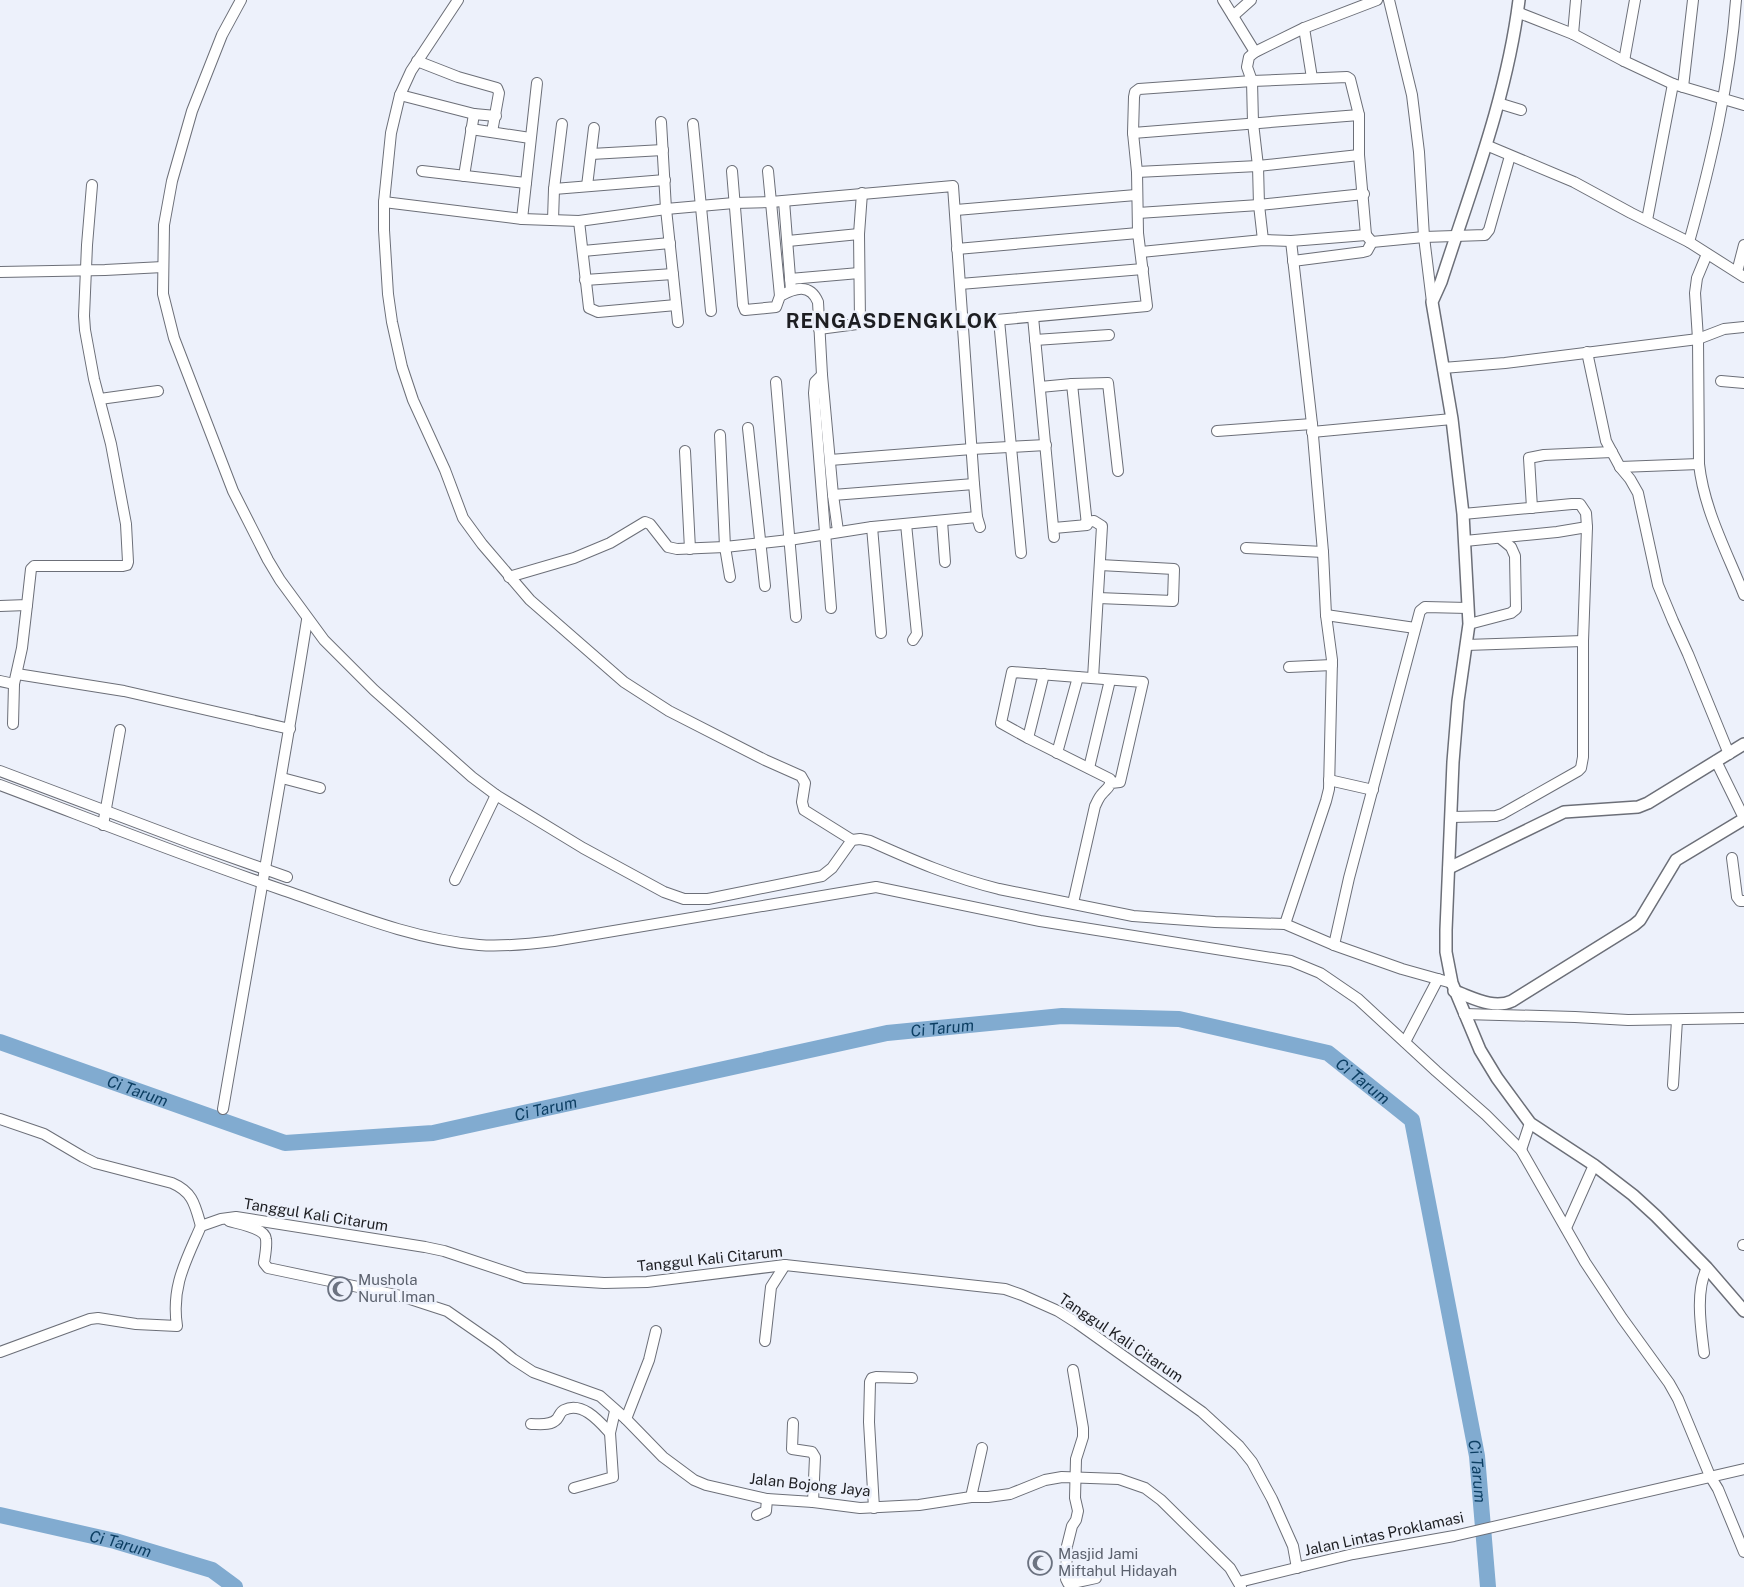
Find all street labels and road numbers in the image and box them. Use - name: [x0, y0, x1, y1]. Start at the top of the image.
- street label: Tanggul Kali Citarum: [243, 1195, 390, 1234]
- street label: Tanggul Kali Citarum: [636, 1242, 784, 1275]
- street label: Tanggul Kali Citarum: [1056, 1290, 1187, 1386]
- street label: Jalan Bojong Jaya: [749, 1470, 872, 1499]
- street label: Jalan Lintas Proklamasi: [1303, 1508, 1465, 1559]

